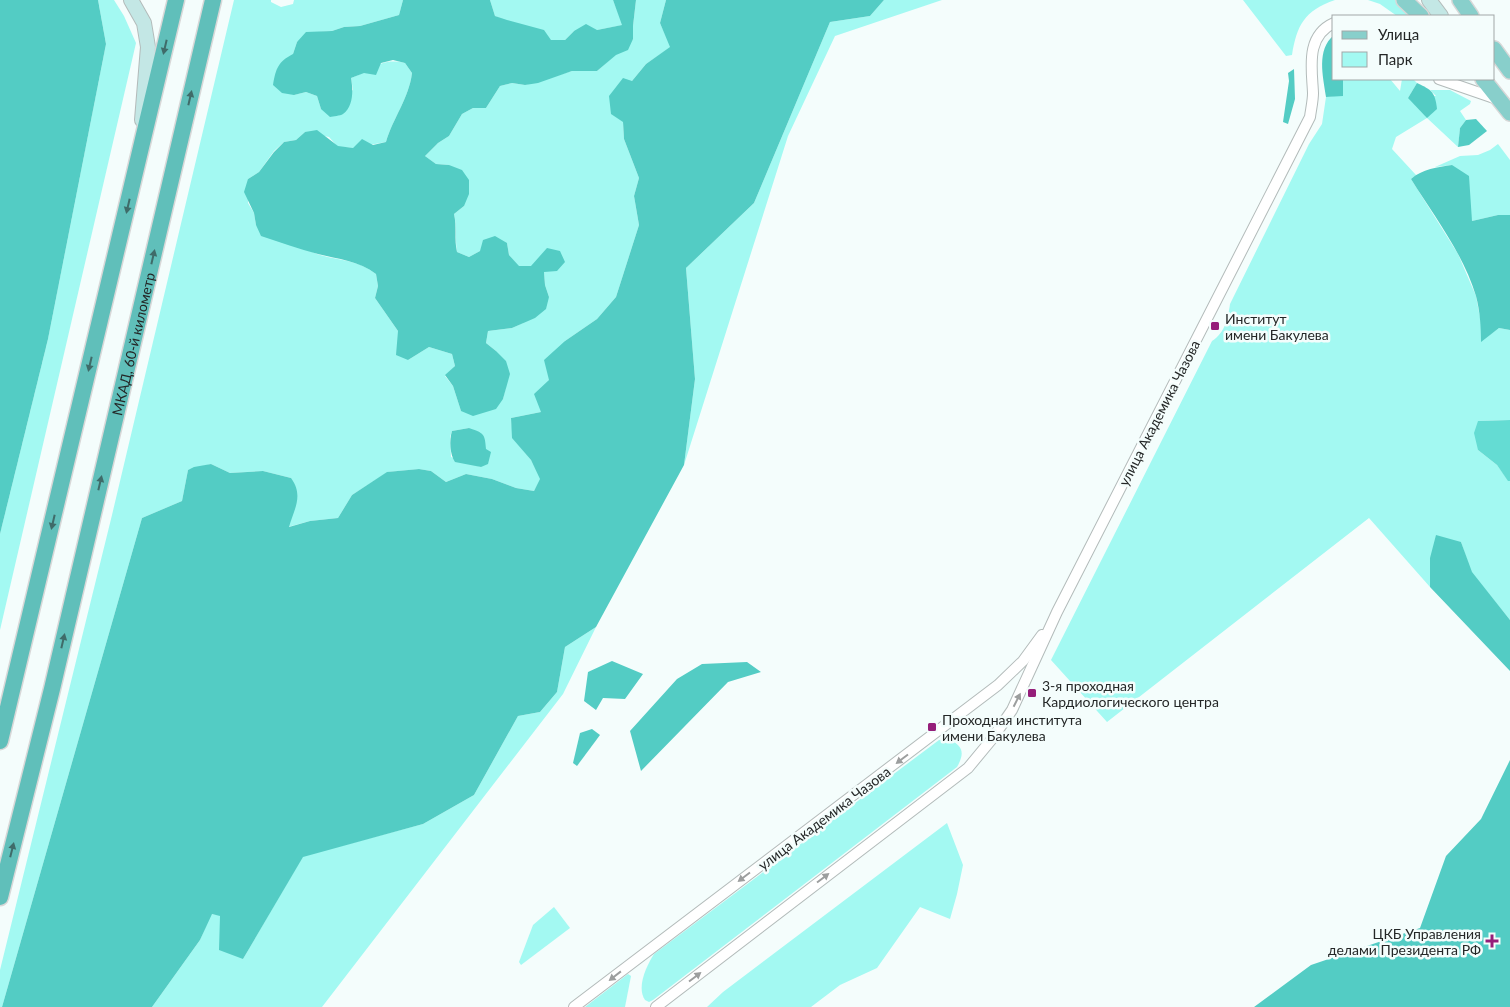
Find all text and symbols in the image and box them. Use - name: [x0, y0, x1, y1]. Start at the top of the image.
- legend: [1332, 15, 1495, 80]
- text: Улица: [1378, 25, 1419, 43]
- one-way arrow: [161, 40, 169, 55]
- text: Парк: [1378, 50, 1413, 68]
- one-way arrow: [186, 91, 194, 106]
- one-way arrow: [124, 198, 132, 213]
- one-way arrow: [149, 249, 157, 264]
- street label: МКАД, 60-й километр: [108, 270, 158, 417]
- place label: Институт имени Бакулева: [1225, 310, 1329, 343]
- marker: Институт имени Бакулева: [1209, 320, 1221, 332]
- street label: улица Академика Чазова: [1115, 337, 1203, 489]
- one-way arrow: [86, 356, 94, 371]
- one-way arrow: [96, 475, 104, 491]
- one-way arrow: [49, 514, 57, 529]
- one-way arrow: [59, 634, 67, 649]
- place label: 3-я проходная Кардиологического центра: [1042, 677, 1219, 710]
- marker: 3-я проходная Кардиологического центра: [1026, 687, 1038, 699]
- one-way arrow: [1013, 693, 1021, 707]
- place label: Проходная института имени Бакулева: [942, 711, 1082, 744]
- marker: Проходная института имени Бакулева: [926, 721, 938, 733]
- one-way arrow: [896, 753, 909, 764]
- street label: улица Академика Чазова: [754, 763, 894, 873]
- one-way arrow: [8, 842, 16, 857]
- one-way arrow: [738, 872, 751, 882]
- one-way arrow: [816, 873, 829, 884]
- place label: ЦКБ Управления делами Президента РФ: [1328, 925, 1481, 958]
- marker: ЦКБ Управления делами Президента РФ: [1485, 934, 1499, 948]
- one-way arrow: [609, 970, 622, 981]
- one-way arrow: [688, 972, 701, 983]

